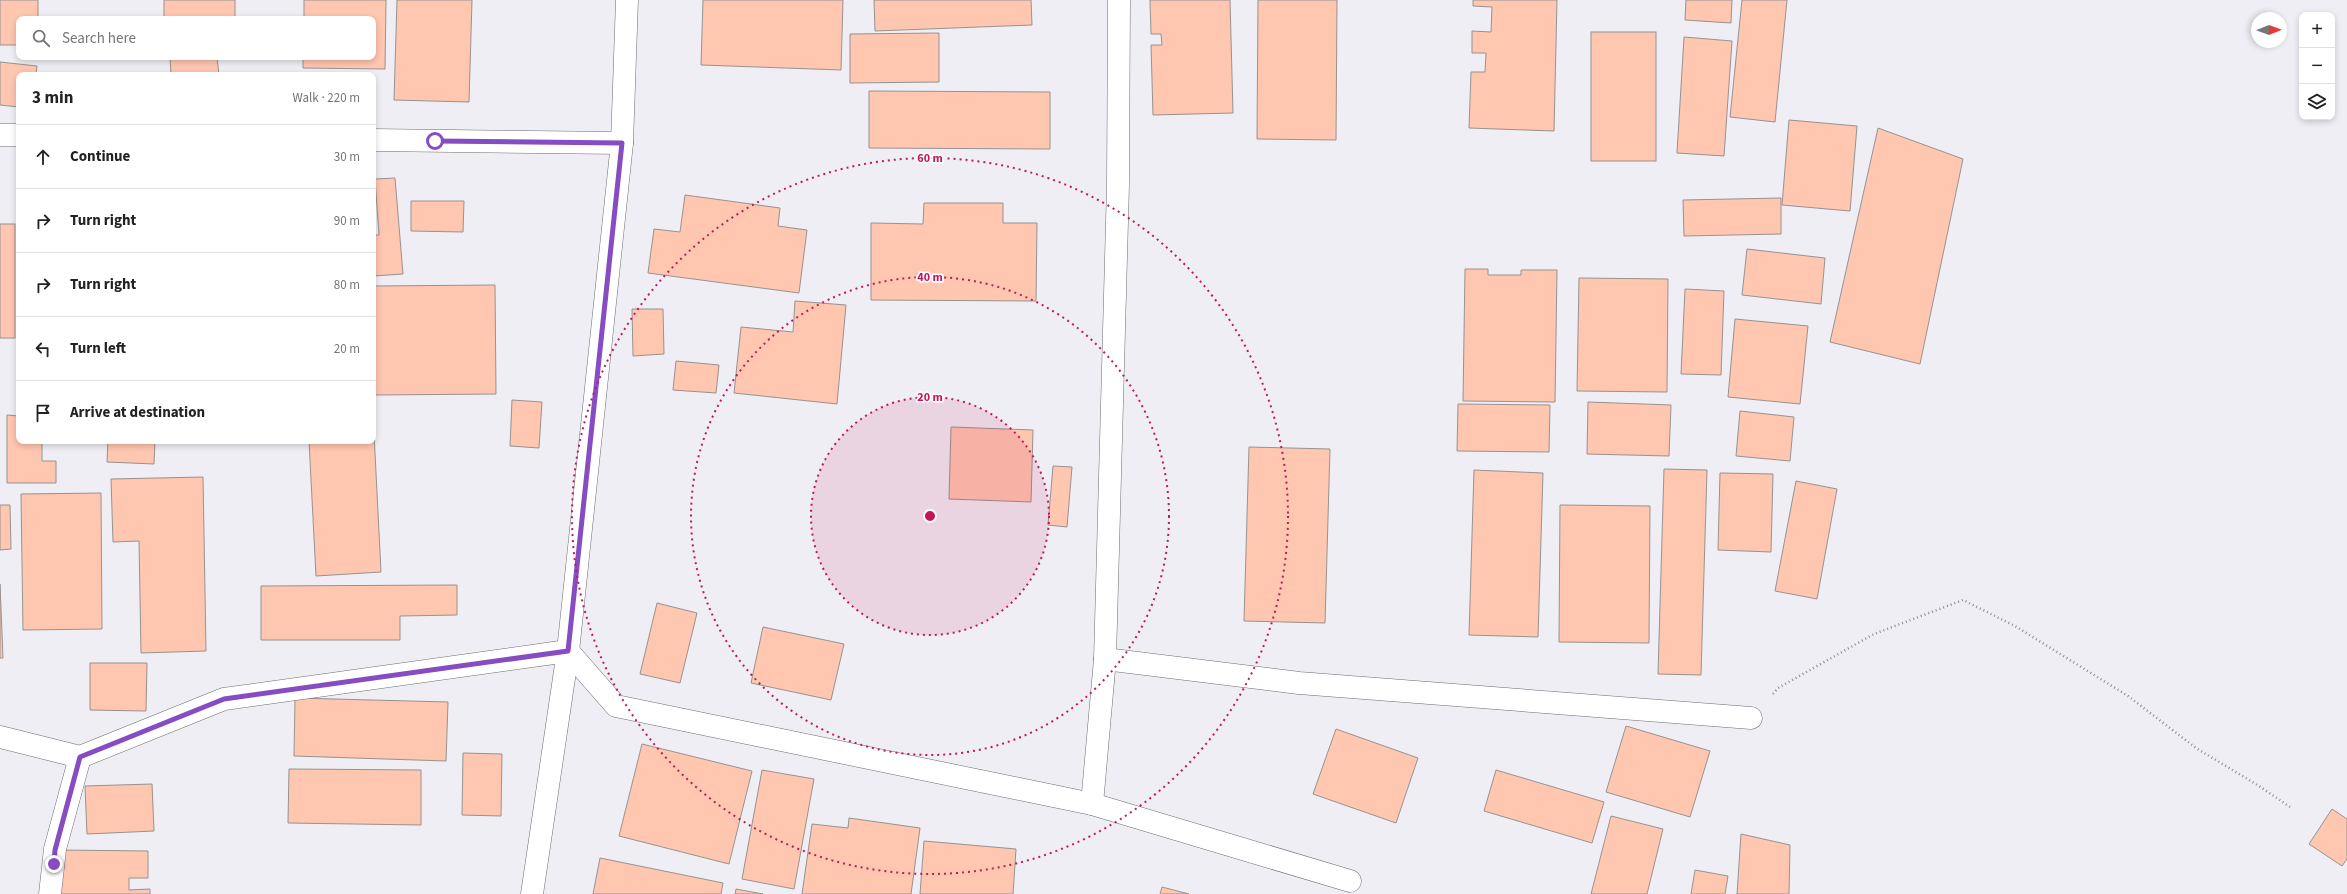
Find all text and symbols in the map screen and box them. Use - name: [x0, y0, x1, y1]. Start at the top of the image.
- north arrow: [2251, 12, 2287, 48]
- map controls: [2299, 12, 2335, 120]
- button: +: [2299, 12, 2335, 48]
- search box: [16, 16, 376, 60]
- icon: search: [30, 27, 52, 49]
- text: Search here: [62, 28, 136, 49]
- button: −: [2299, 48, 2335, 84]
- button: layers: [2299, 84, 2335, 120]
- text: 3 min: [32, 86, 73, 110]
- text: Walk · 220 m: [292, 89, 360, 107]
- route start: [426, 132, 444, 150]
- icon: ahead: [32, 146, 54, 168]
- text: Continue: [70, 146, 130, 167]
- text: 30 m: [334, 148, 360, 166]
- text: 60 m: [917, 150, 943, 167]
- icon: right: [32, 210, 54, 232]
- text: Turn right: [70, 210, 136, 231]
- text: 90 m: [334, 212, 360, 230]
- text: 40 m: [917, 269, 943, 286]
- icon: right: [32, 274, 54, 296]
- text: Turn right: [70, 274, 136, 295]
- text: 80 m: [334, 276, 360, 294]
- icon: left: [32, 338, 54, 360]
- text: Turn left: [70, 338, 126, 359]
- text: 20 m: [334, 340, 360, 358]
- text: 20 m: [917, 389, 943, 406]
- icon: arrive: [32, 402, 54, 424]
- text: Arrive at destination: [70, 402, 205, 423]
- centre of rings: [923, 509, 937, 523]
- route end: [45, 855, 63, 873]

